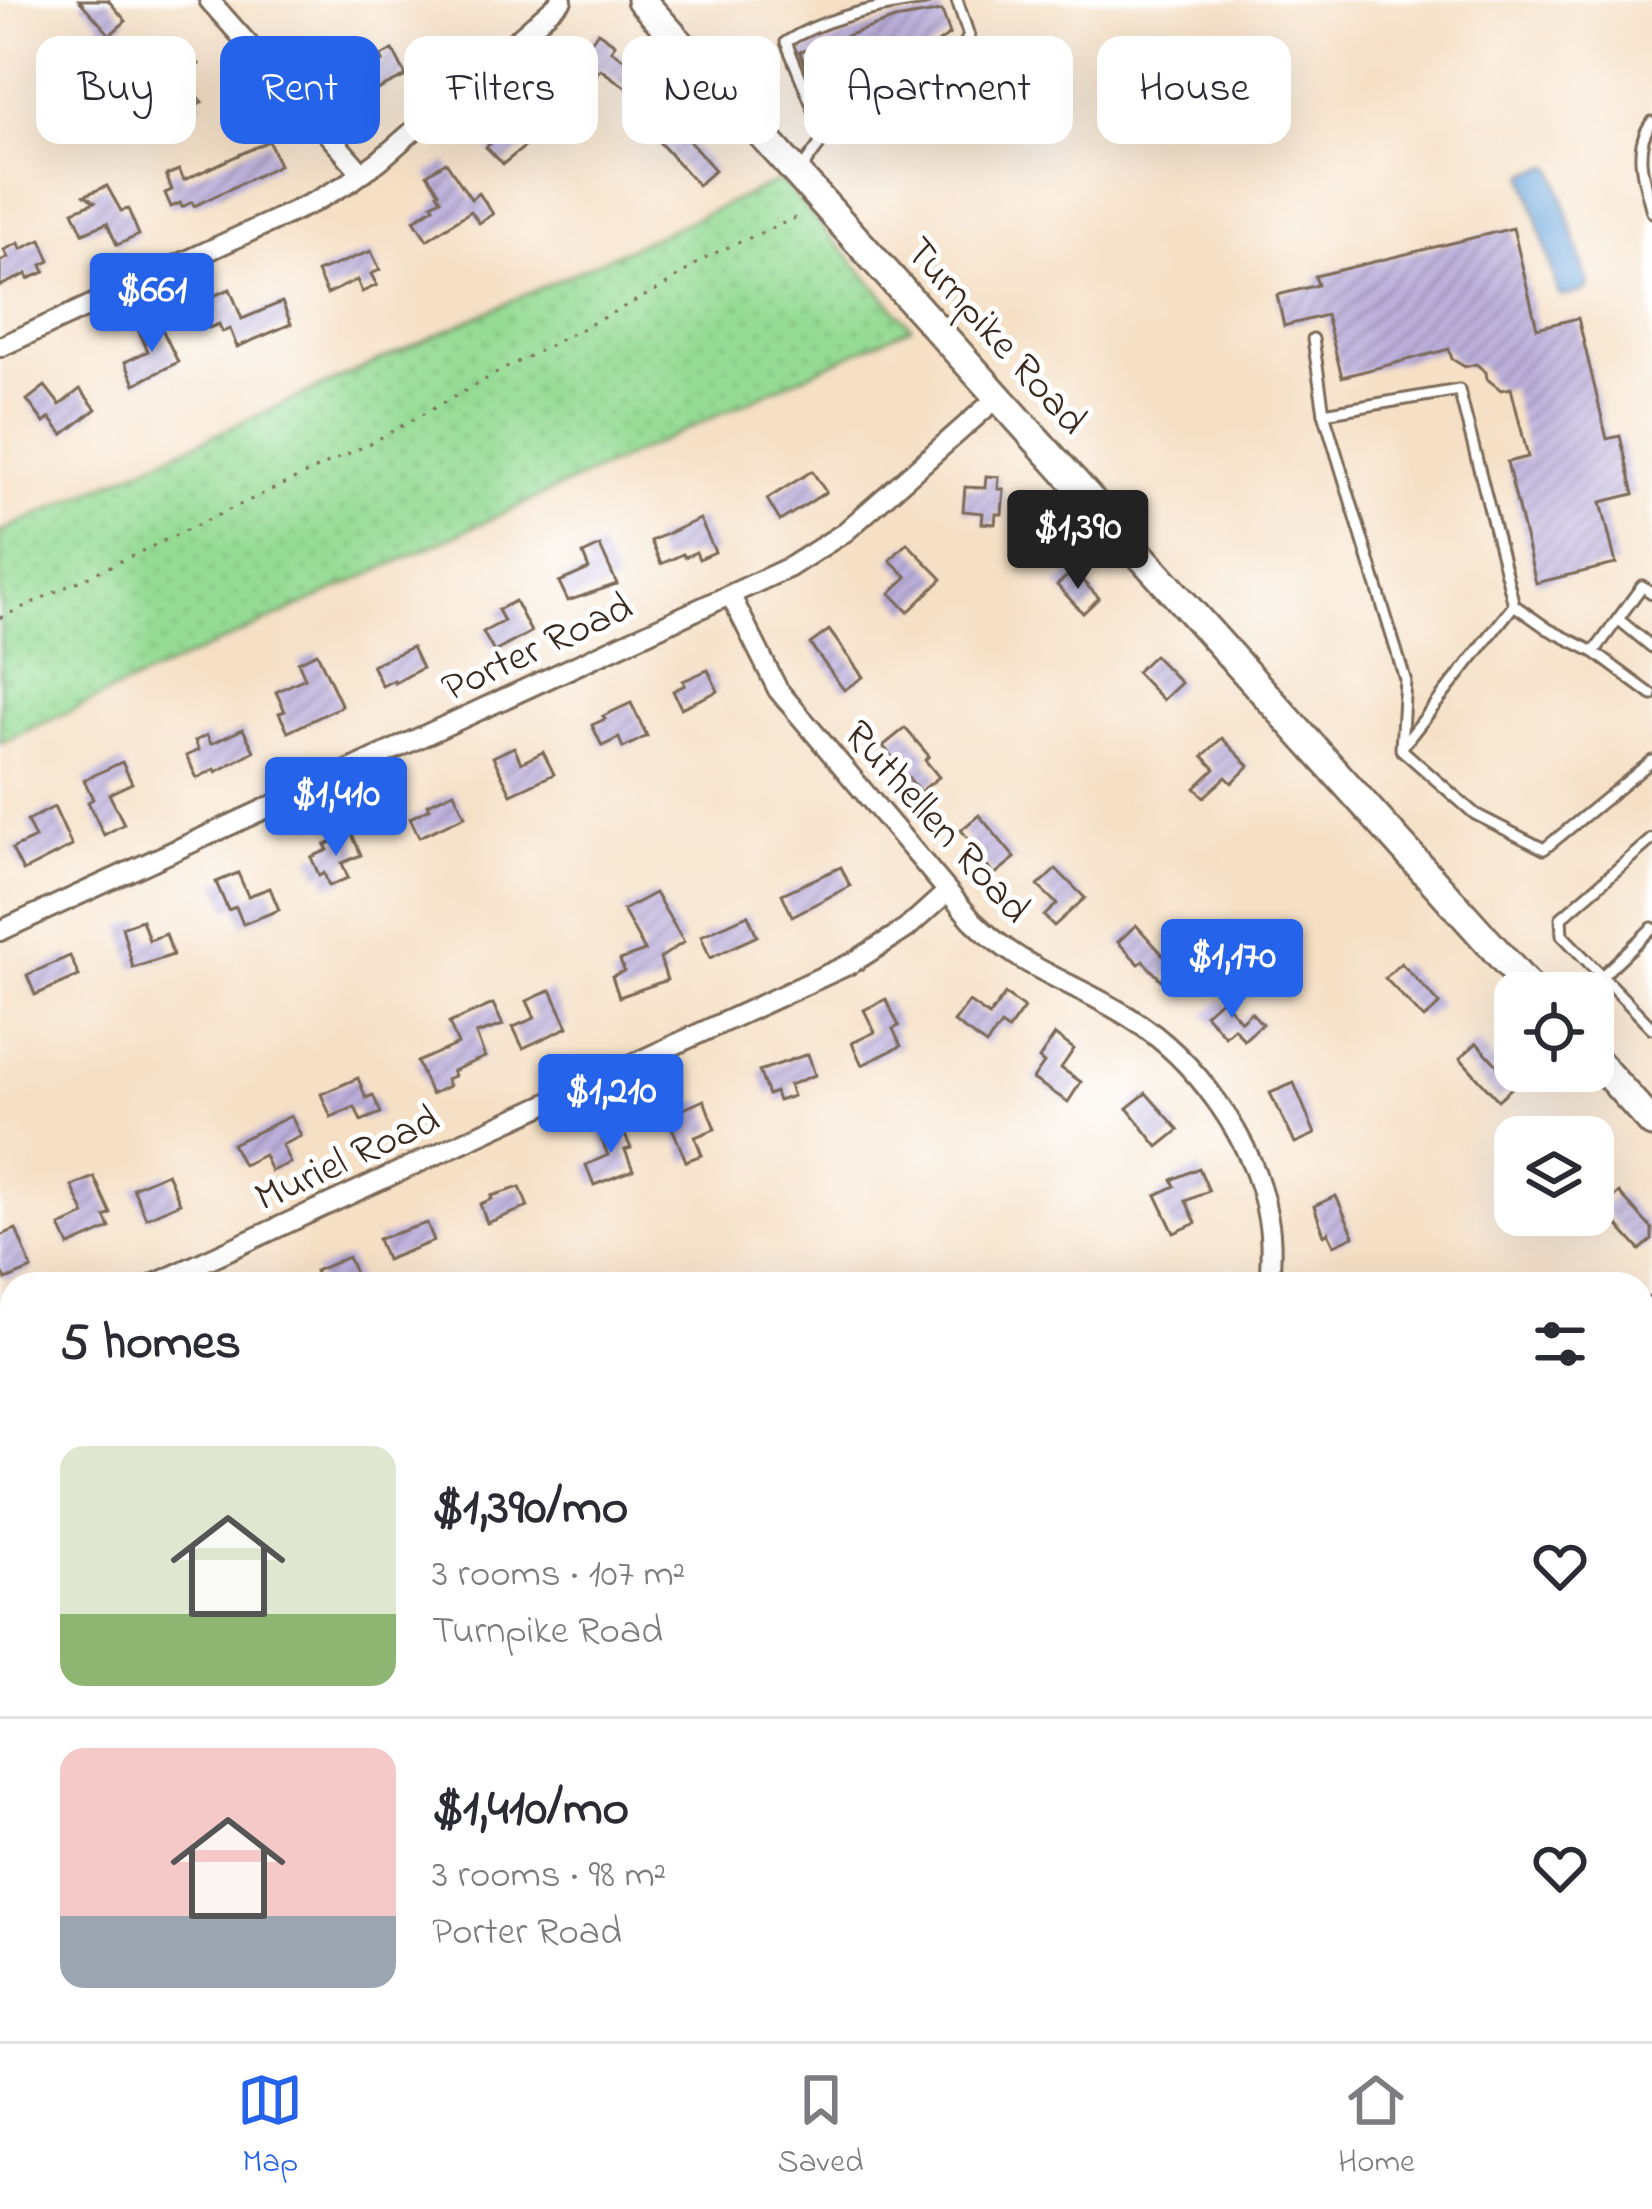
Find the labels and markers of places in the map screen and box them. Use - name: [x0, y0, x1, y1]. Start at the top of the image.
- pin: $661: [81, 253, 223, 355]
- pin: $1,390: [980, 490, 1176, 592]
- pin: $1,410: [238, 757, 434, 859]
- pin: $1,170: [1134, 919, 1330, 1021]
- pin: $1,210: [513, 1054, 709, 1156]

